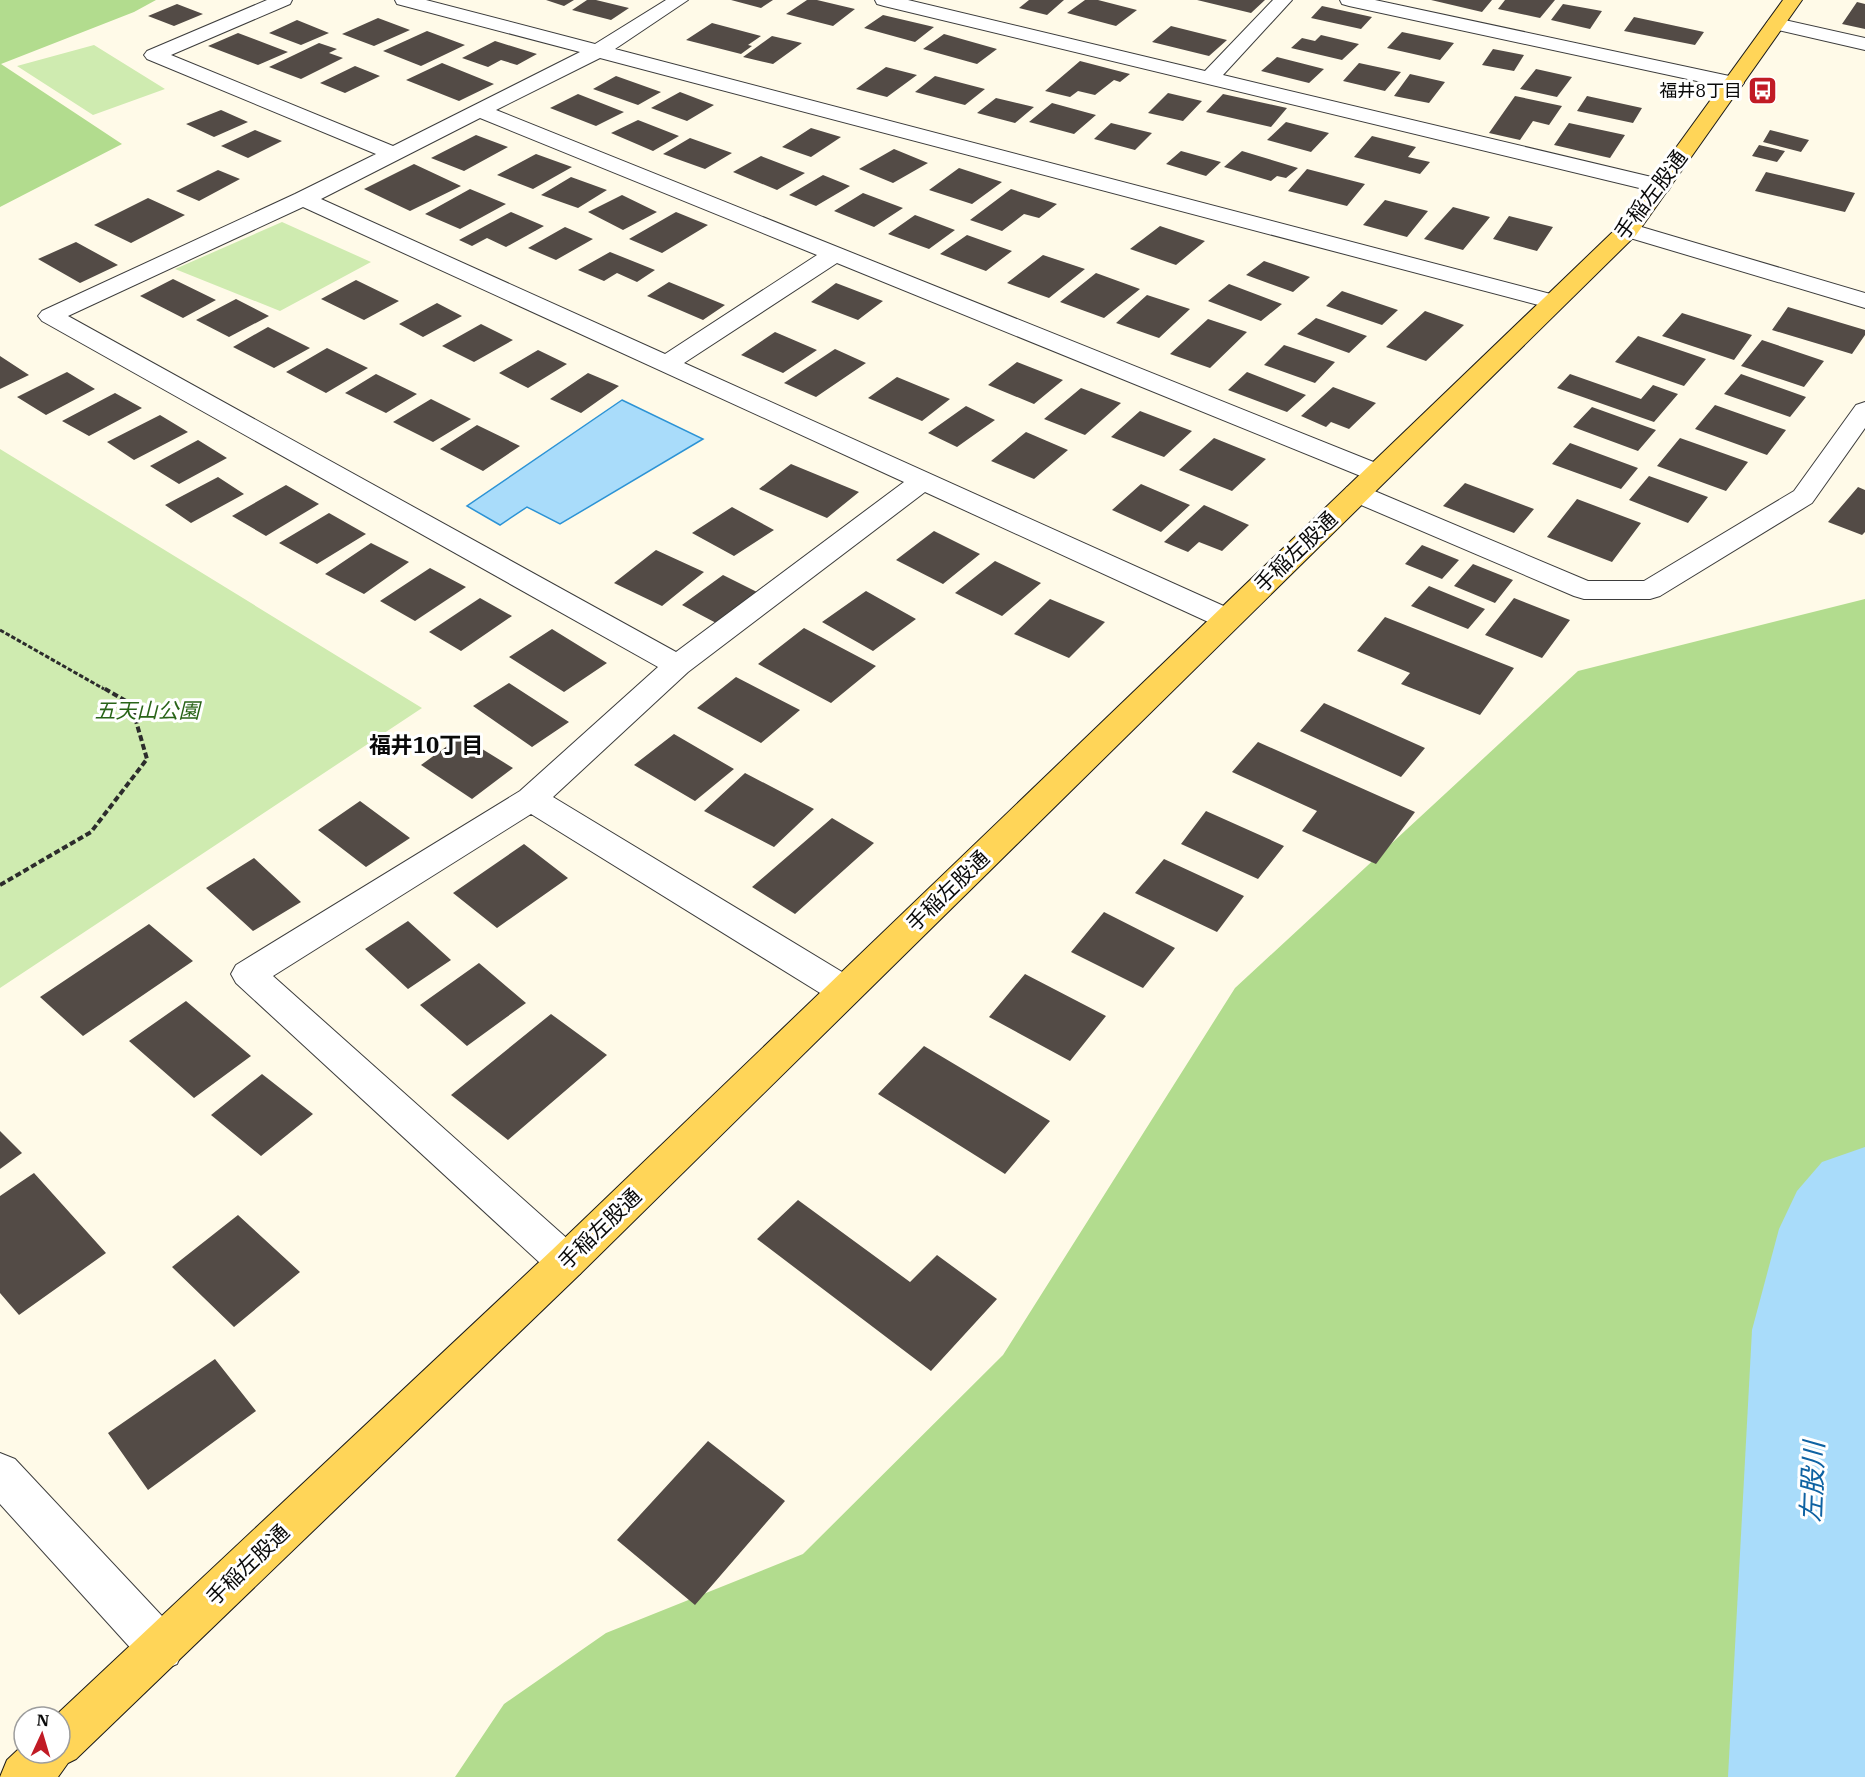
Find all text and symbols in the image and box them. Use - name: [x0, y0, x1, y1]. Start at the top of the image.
- bus stop icon: 福井8丁目: [1747, 75, 1779, 107]
- place label: 福井8丁目: [1659, 79, 1742, 102]
- street label: 手稲左股通: [1607, 144, 1693, 245]
- street label: 手稲左股通: [1248, 505, 1343, 598]
- park label: 五天山公園: [95, 696, 202, 724]
- district label: 福井10丁目: [369, 730, 483, 759]
- street label: 手稲左股通: [900, 844, 995, 937]
- street label: 手稲左股通: [552, 1182, 647, 1275]
- water label: 左股川: [1793, 1438, 1831, 1523]
- street label: 手稲左股通: [200, 1518, 295, 1611]
- north arrow: [12, 1705, 72, 1765]
- text: N: [36, 1710, 50, 1730]

